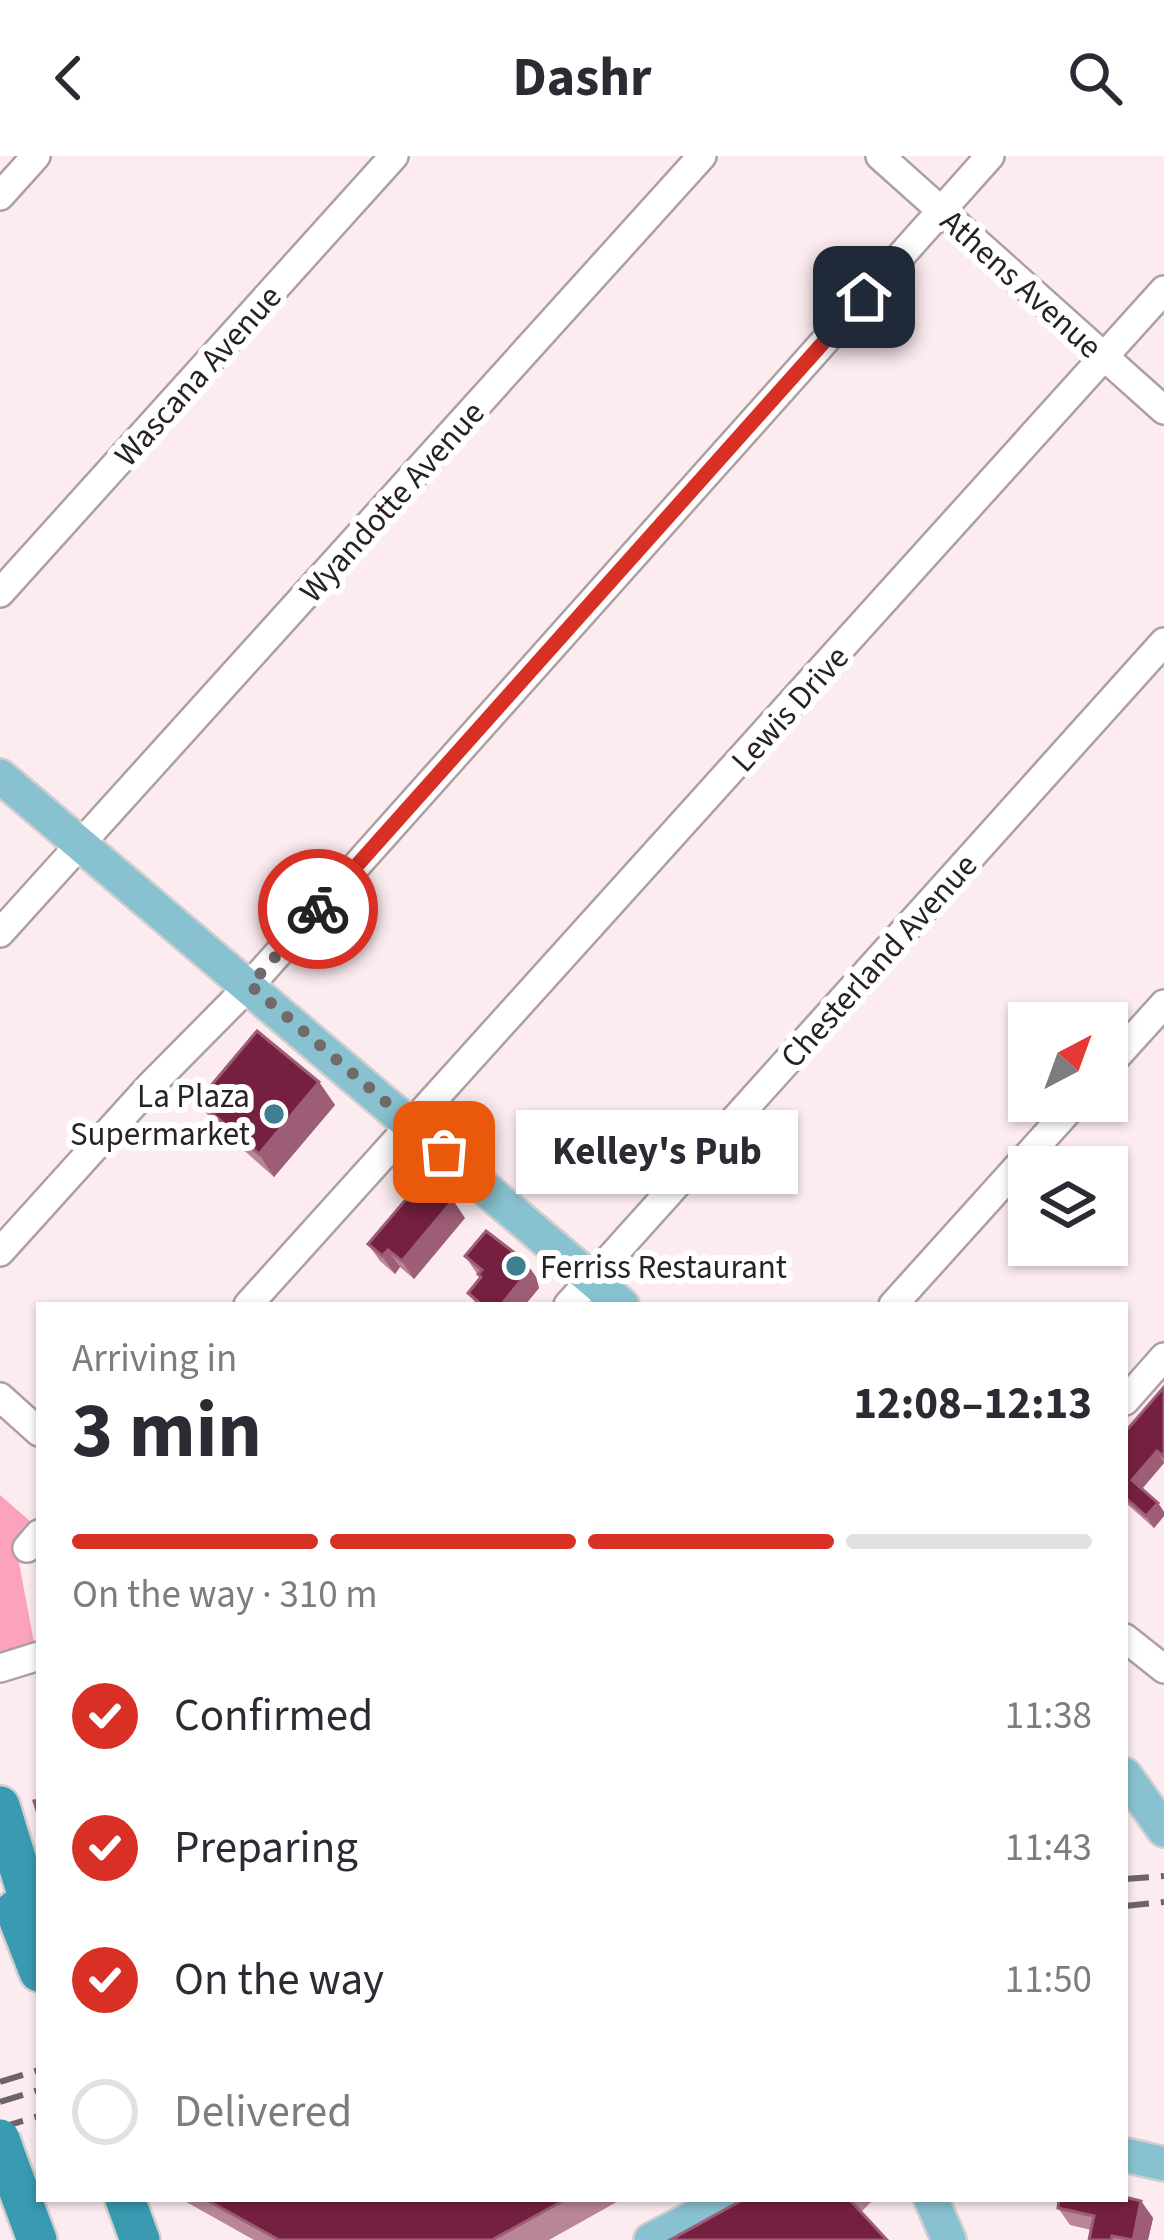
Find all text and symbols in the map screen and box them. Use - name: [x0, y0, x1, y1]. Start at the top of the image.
- text: Dashr: [513, 40, 652, 117]
- icon: back: [36, 45, 102, 111]
- icon: search: [1062, 45, 1128, 111]
- street label: Athens Avenue: [930, 199, 1112, 370]
- pin: [813, 246, 915, 348]
- icon: home: [831, 264, 897, 330]
- street label: Wascana Avenue: [104, 275, 293, 477]
- street label: Wyandotte Avenue: [289, 391, 496, 613]
- street label: Lewis Drive: [720, 635, 860, 783]
- street label: Chesterland Avenue: [770, 843, 988, 1079]
- courier: [258, 849, 378, 969]
- icon: bike: [285, 876, 351, 942]
- north arrow: [1008, 1002, 1128, 1122]
- map controls: [1008, 1002, 1128, 1266]
- place label: La Plaza Supermarket: [70, 1073, 250, 1158]
- marker: La Plaza Supermarket: [261, 1101, 287, 1127]
- pin: [393, 1101, 495, 1203]
- callout: Kelley's Pub: [516, 1110, 798, 1194]
- icon: bag: [411, 1119, 477, 1185]
- text: Kelley's Pub: [552, 1124, 762, 1180]
- button: layers: [1008, 1146, 1128, 1266]
- place label: Ferriss Restaurant: [540, 1244, 787, 1291]
- marker: Ferriss Restaurant: [503, 1253, 529, 1279]
- text: Arriving in: [72, 1331, 237, 1387]
- text: 12:08–12:13: [853, 1372, 1092, 1436]
- text: 3 min: [72, 1376, 262, 1487]
- text: On the way · 310 m: [72, 1567, 378, 1623]
- icon: check: [72, 1683, 138, 1749]
- text: Confirmed: [174, 1684, 373, 1748]
- text: 11:38: [1005, 1688, 1092, 1744]
- icon: check: [72, 1815, 138, 1881]
- text: Preparing: [174, 1816, 358, 1880]
- text: 11:43: [1005, 1820, 1092, 1876]
- icon: check: [72, 1947, 138, 2013]
- text: On the way: [174, 1948, 384, 2012]
- text: 11:50: [1005, 1952, 1092, 2008]
- text: Delivered: [174, 2080, 352, 2144]

